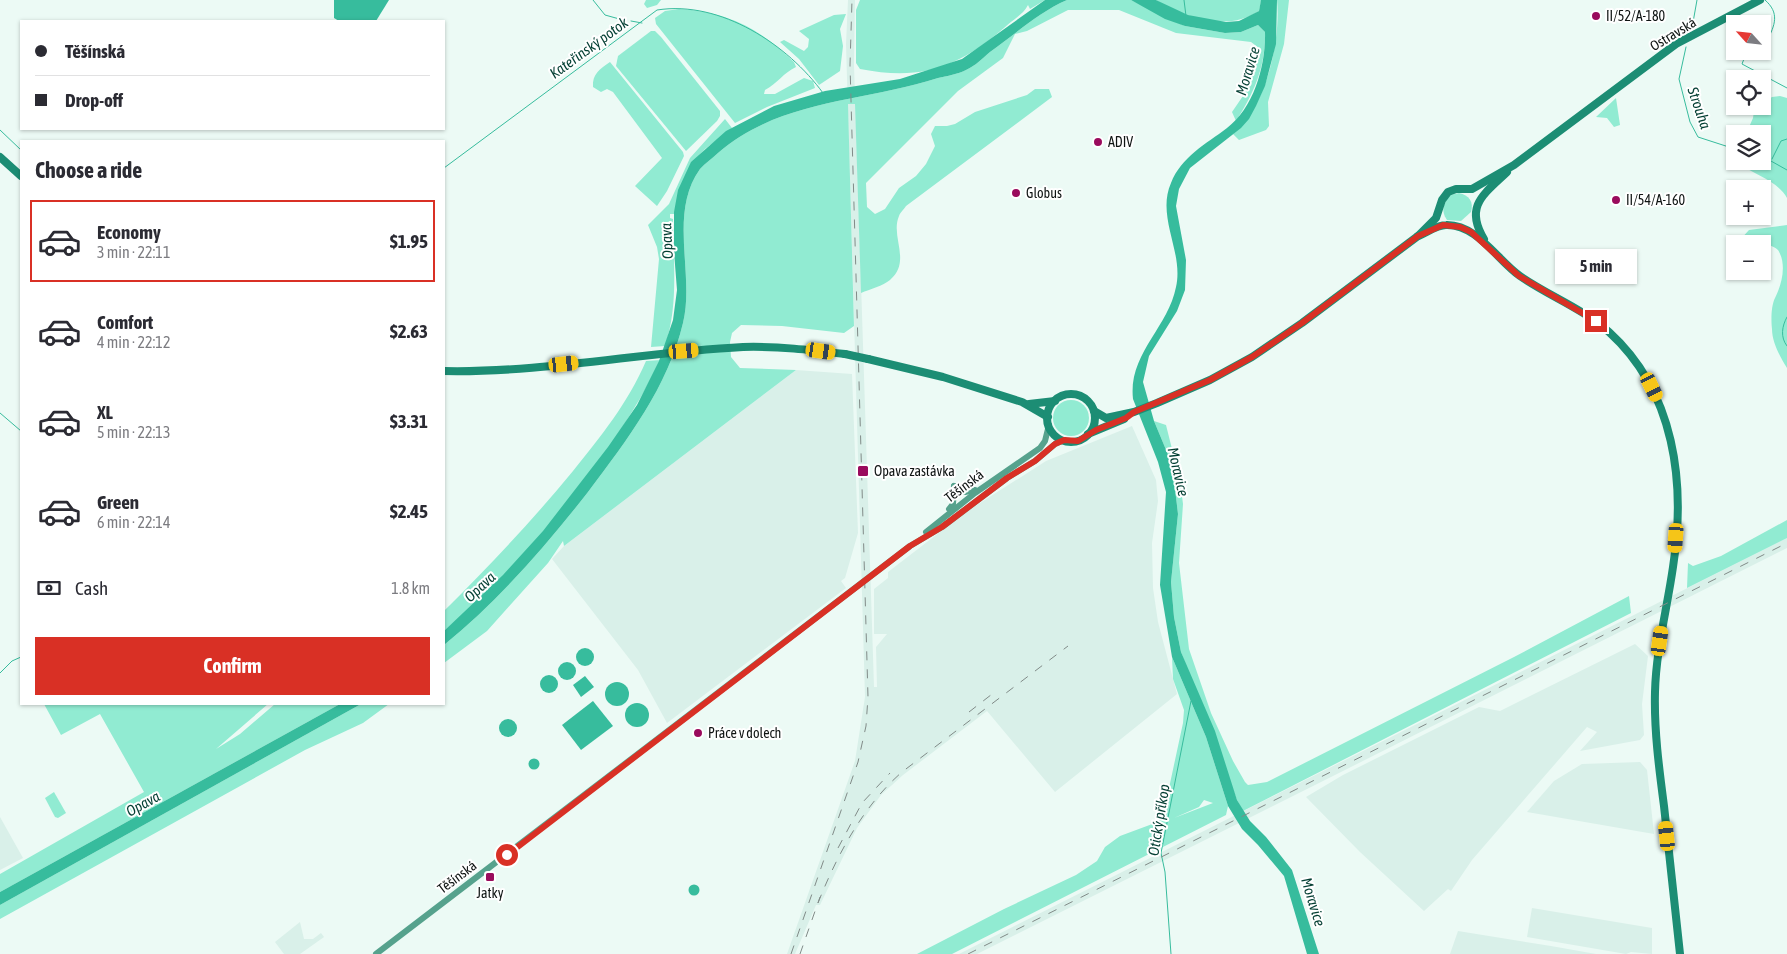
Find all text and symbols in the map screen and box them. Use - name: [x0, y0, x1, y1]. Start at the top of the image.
- place label: II/52/A-180: [1606, 8, 1666, 24]
- marker: II/52/A-180: [1590, 10, 1602, 22]
- water label: Kateřinský potok: [546, 13, 631, 82]
- street label: Ostravská: [1647, 14, 1699, 54]
- north arrow: [1726, 15, 1771, 60]
- map controls: [1726, 15, 1771, 280]
- text: Těšínská: [65, 40, 125, 62]
- water label: Moravice: [1232, 44, 1263, 97]
- button: locate: [1726, 70, 1771, 115]
- water label: Strouha: [1684, 84, 1715, 131]
- text: Drop-off: [65, 89, 123, 111]
- button: layers: [1726, 125, 1771, 170]
- place label: ADIV: [1108, 134, 1133, 150]
- marker: ADIV: [1092, 136, 1104, 148]
- text: Choose a ride: [35, 157, 142, 183]
- button: +: [1726, 180, 1771, 225]
- place label: Globus: [1026, 185, 1062, 201]
- marker: Globus: [1010, 187, 1022, 199]
- place label: II/54/A-160: [1626, 192, 1686, 208]
- marker: II/54/A-160: [1610, 194, 1622, 206]
- icon: car: [37, 219, 82, 264]
- text: Economy: [97, 221, 161, 243]
- water label: Opava: [657, 223, 676, 259]
- text: $1.95: [390, 230, 428, 252]
- button: −: [1726, 235, 1771, 280]
- text: 3 min · 22:11: [97, 243, 170, 261]
- callout: 5 min: [1555, 248, 1637, 284]
- text: 5 min: [1580, 257, 1612, 275]
- icon: car: [37, 309, 82, 354]
- route end: [1585, 310, 1607, 332]
- text: Comfort: [97, 311, 153, 333]
- text: $2.63: [390, 320, 428, 342]
- text: 4 min · 22:12: [97, 333, 170, 351]
- car: [805, 341, 836, 361]
- car: [668, 342, 699, 360]
- car: [548, 355, 579, 373]
- car: [1638, 370, 1665, 404]
- icon: car: [37, 399, 82, 444]
- text: XL: [97, 401, 113, 423]
- text: $3.31: [390, 410, 428, 432]
- text: 5 min · 22:13: [97, 423, 170, 441]
- water label: Moravice: [1165, 446, 1192, 498]
- place label: Opava zastávka: [874, 463, 955, 479]
- marker: Opava zastávka: [856, 464, 870, 478]
- street label: Těšínská: [942, 466, 986, 506]
- icon: car: [37, 489, 82, 534]
- text: Green: [97, 491, 139, 513]
- text: $2.45: [390, 500, 428, 522]
- text: 6 min · 22:14: [97, 513, 170, 531]
- car: [1667, 523, 1684, 553]
- water label: Opava: [461, 568, 499, 605]
- icon: cash: [35, 574, 63, 602]
- text: Cash: [75, 577, 108, 599]
- text: 1.8 km: [391, 579, 430, 597]
- car: [1650, 625, 1669, 657]
- button: Confirm: [35, 637, 430, 695]
- place label: Práce v dolech: [708, 725, 781, 741]
- marker: Práce v dolech: [692, 727, 704, 739]
- water label: Otický příkop: [1144, 783, 1173, 857]
- water label: Opava: [123, 787, 163, 820]
- car: [1657, 820, 1676, 852]
- route start: [496, 844, 518, 866]
- street label: Těšínská: [435, 857, 479, 897]
- marker: Jatky: [484, 871, 496, 883]
- water label: Moravice: [1298, 875, 1329, 928]
- place label: Jatky: [477, 885, 504, 901]

